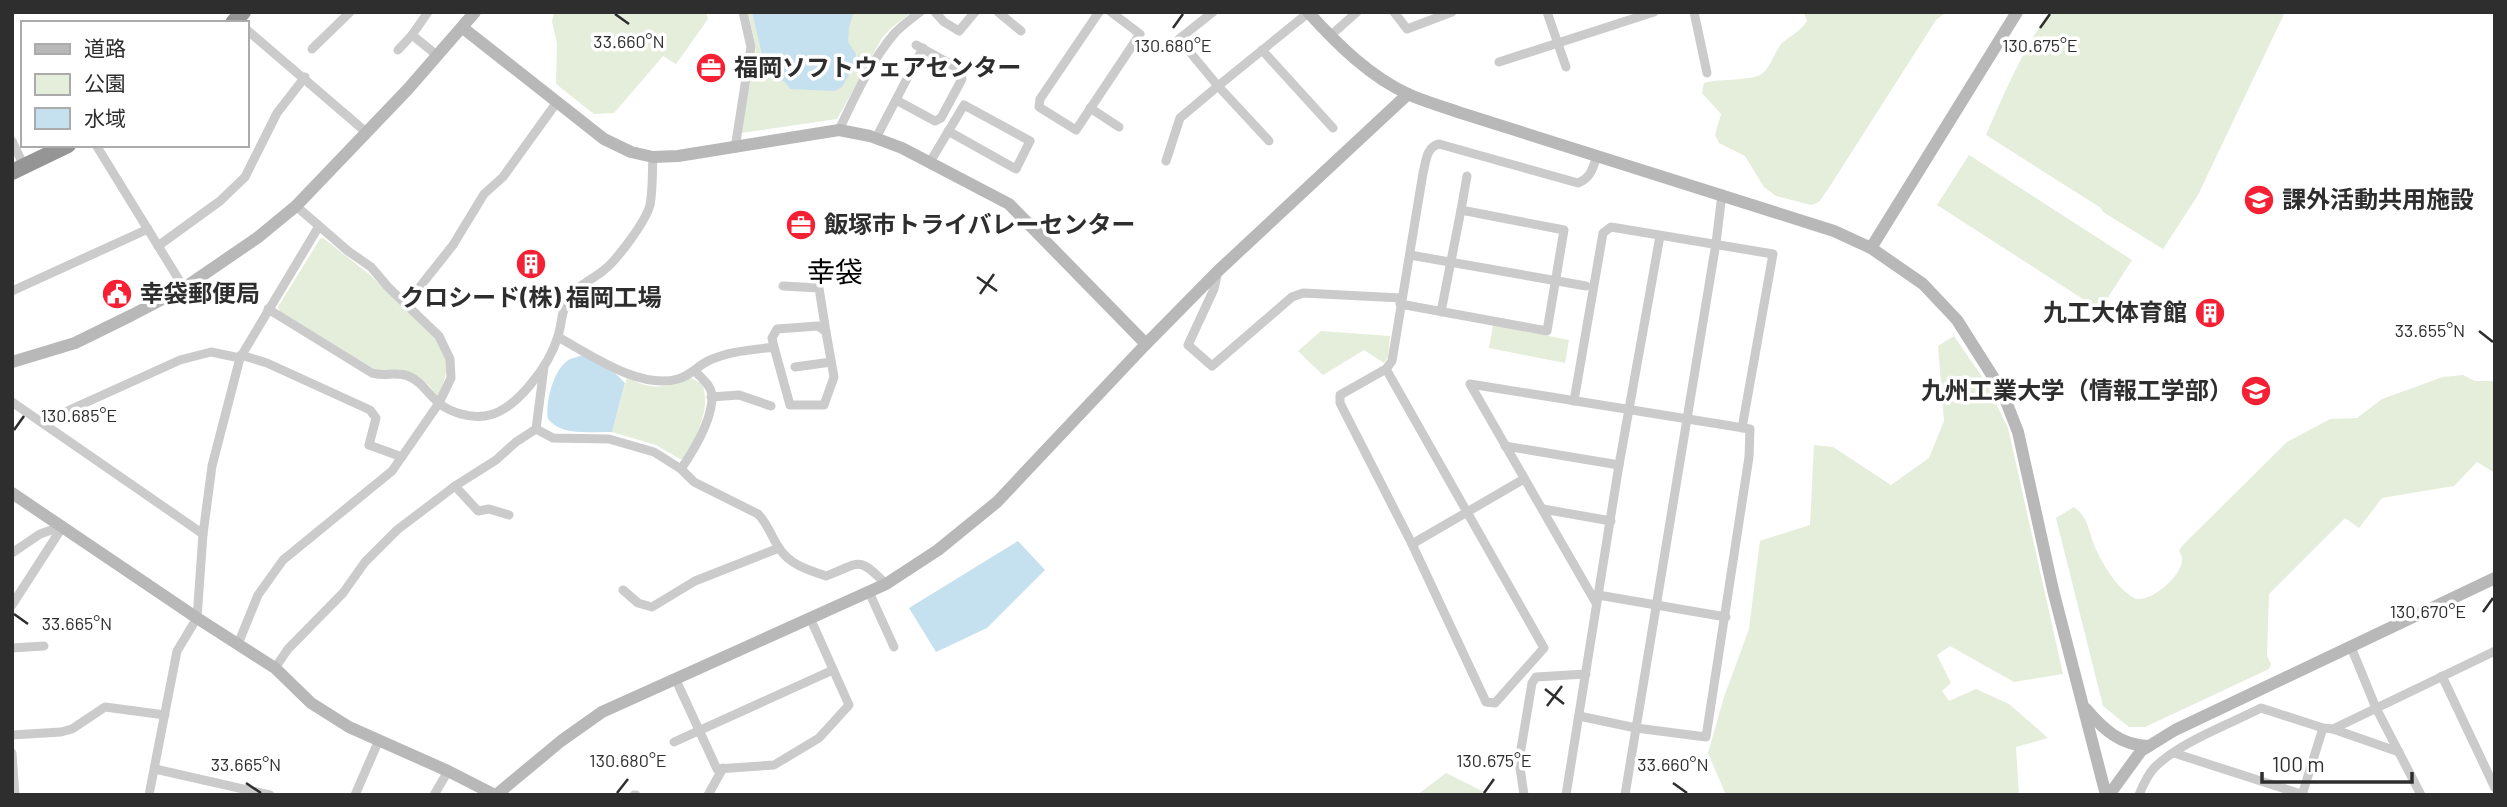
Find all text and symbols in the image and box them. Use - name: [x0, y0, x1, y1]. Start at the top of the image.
- legend: [21, 21, 248, 147]
- text: 33.660°N: [593, 30, 665, 52]
- text: 130.680°E: [1134, 34, 1212, 56]
- text: 130.675°E: [2002, 34, 2078, 56]
- text: 道路: [84, 35, 126, 60]
- office icon: 福岡ソフトウェアセンター: [694, 51, 728, 85]
- place label: 福岡ソフトウェアセンター: [734, 52, 1022, 81]
- text: 公園: [84, 70, 126, 95]
- text: 水域: [84, 105, 126, 130]
- school or university icon: 課外活動共用施設: [2242, 183, 2276, 217]
- place label: 課外活動共用施設: [2282, 184, 2474, 213]
- office icon: 飯塚市トライバレーセンター: [784, 208, 818, 242]
- place label: 飯塚市トライバレーセンター: [824, 209, 1136, 238]
- building icon: クロシード(株) 福岡工場: [514, 247, 548, 281]
- district label: 幸袋: [807, 254, 863, 288]
- public building icon: 幸袋郵便局: [100, 277, 134, 311]
- place label: 幸袋郵便局: [140, 278, 260, 307]
- place label: クロシード(株) 福岡工場: [400, 282, 662, 311]
- building icon: 九工大体育館: [2193, 296, 2227, 330]
- place label: 九工大体育館: [2043, 297, 2187, 326]
- text: 33.655°N: [2395, 319, 2465, 341]
- school or university icon: 九州工業大学（情報工学部）: [2239, 374, 2273, 408]
- place label: 九州工業大学（情報工学部）: [1921, 375, 2233, 404]
- text: 130.685°E: [41, 404, 117, 426]
- text: 130.670°E: [2390, 600, 2466, 622]
- text: 33.665°N: [42, 612, 112, 634]
- scale bar: [2262, 740, 2412, 784]
- text: 130.680°E: [589, 749, 667, 771]
- text: 130.675°E: [1456, 749, 1532, 771]
- text: 100 m: [2272, 751, 2325, 776]
- text: 33.665°N: [211, 753, 281, 775]
- text: 33.660°N: [1637, 753, 1709, 775]

